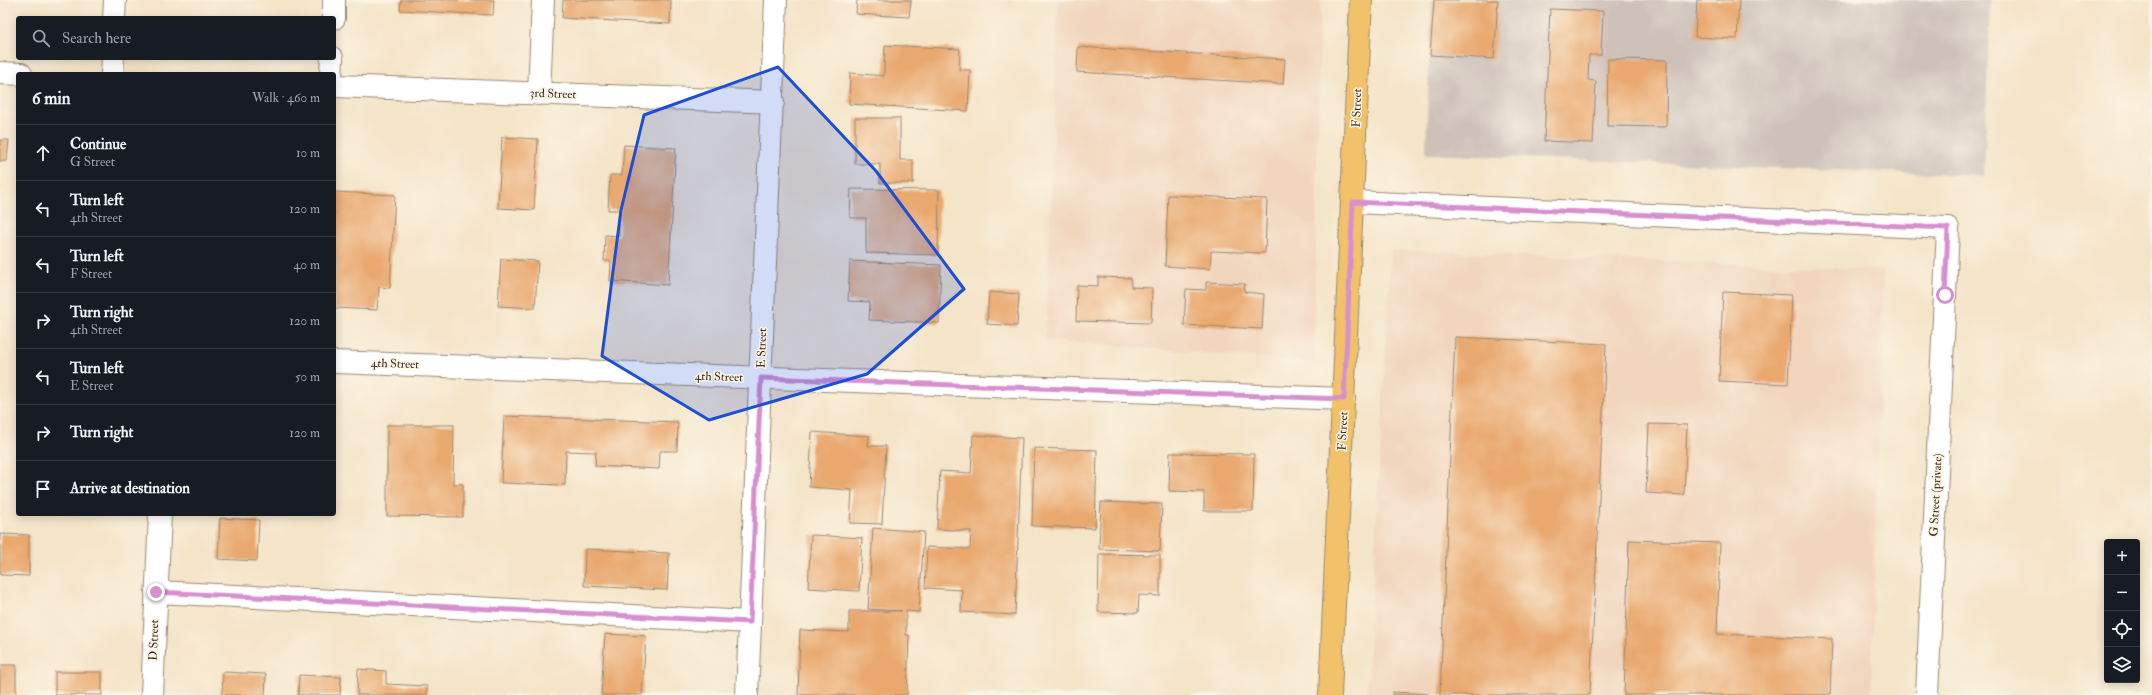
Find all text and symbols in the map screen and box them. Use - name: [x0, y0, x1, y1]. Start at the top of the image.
- search box: [16, 16, 336, 60]
- icon: search: [30, 27, 52, 49]
- text: Search here: [62, 29, 131, 48]
- street label: 3rd Street: [530, 86, 577, 102]
- text: 6 min: [32, 88, 71, 109]
- street label: F Street: [1349, 88, 1365, 128]
- text: Walk · 460 m: [252, 90, 320, 106]
- text: Continue: [70, 135, 126, 154]
- icon: ahead: [32, 142, 54, 164]
- text: 10 m: [296, 145, 320, 161]
- text: G Street: [70, 154, 115, 170]
- text: Turn left: [70, 191, 124, 210]
- icon: left: [32, 198, 54, 220]
- text: 120 m: [289, 201, 320, 217]
- text: 4th Street: [70, 210, 122, 226]
- text: Turn left: [70, 247, 124, 266]
- icon: left: [32, 254, 54, 276]
- text: 40 m: [294, 257, 320, 273]
- text: F Street: [70, 266, 112, 282]
- route start: [1936, 286, 1954, 304]
- text: Turn right: [70, 303, 133, 322]
- icon: right: [32, 310, 54, 332]
- text: 120 m: [289, 313, 320, 329]
- text: 4th Street: [70, 322, 122, 338]
- street label: E Street: [754, 328, 770, 368]
- street label: 4th Street: [371, 356, 419, 372]
- text: Turn left: [70, 359, 124, 378]
- icon: left: [32, 366, 54, 388]
- text: 50 m: [295, 369, 320, 385]
- street label: 4th Street: [695, 369, 743, 385]
- text: E Street: [70, 378, 113, 394]
- street label: F Street: [1334, 411, 1352, 451]
- icon: right: [32, 422, 54, 444]
- text: Turn right: [70, 423, 133, 442]
- text: 120 m: [289, 425, 320, 441]
- street label: G Street (private): [1926, 453, 1946, 537]
- icon: arrive: [32, 478, 54, 500]
- text: Arrive at destination: [70, 479, 190, 498]
- map controls: [2104, 539, 2140, 683]
- button: +: [2104, 539, 2140, 575]
- button: −: [2104, 575, 2140, 611]
- route end: [147, 583, 165, 601]
- button: locate: [2104, 611, 2140, 647]
- street label: D Street: [146, 619, 162, 661]
- button: layers: [2104, 647, 2140, 683]

